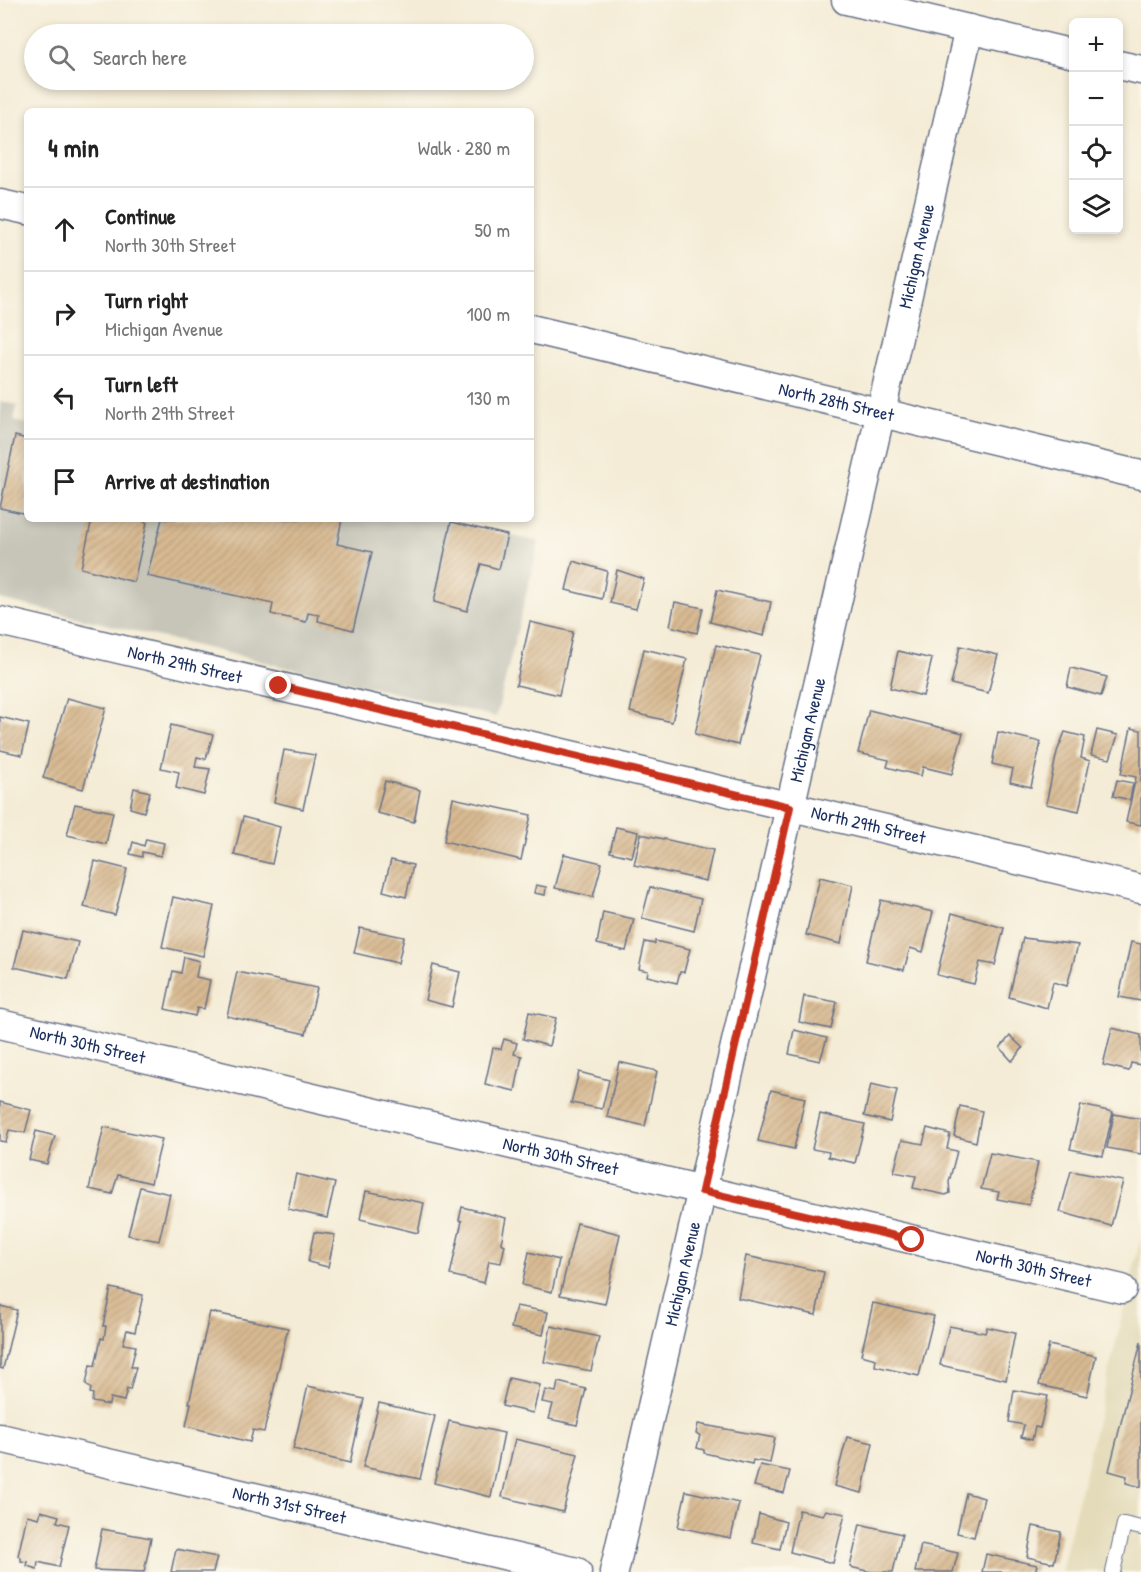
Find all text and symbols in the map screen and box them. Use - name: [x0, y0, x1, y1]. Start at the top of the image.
- map controls: [1069, 18, 1123, 234]
- button: +: [1069, 18, 1123, 72]
- search box: [24, 24, 534, 90]
- icon: search: [45, 41, 78, 74]
- text: Search here: [93, 42, 187, 72]
- button: −: [1069, 72, 1123, 126]
- button: locate: [1069, 126, 1123, 180]
- text: 4 min: [48, 130, 99, 165]
- text: Walk · 280 m: [418, 134, 510, 161]
- button: layers: [1069, 180, 1123, 234]
- text: Continue: [105, 201, 176, 231]
- street label: Michigan Avenue: [892, 202, 940, 311]
- icon: ahead: [48, 213, 81, 246]
- text: 50 m: [474, 216, 510, 243]
- text: North 30th Street: [105, 231, 236, 258]
- text: Turn right: [105, 285, 188, 315]
- icon: right: [48, 297, 81, 330]
- text: 100 m: [467, 300, 510, 327]
- text: Michigan Avenue: [105, 315, 223, 342]
- text: Turn left: [105, 369, 178, 399]
- street label: North 28th Street: [776, 376, 897, 428]
- icon: left: [48, 381, 81, 414]
- text: 130 m: [467, 384, 510, 411]
- text: North 29th Street: [105, 399, 234, 426]
- icon: arrive: [48, 465, 81, 498]
- text: Arrive at destination: [105, 466, 270, 496]
- street label: North 29th Street: [125, 638, 245, 690]
- route end: [265, 672, 291, 698]
- street label: Michigan Avenue: [783, 675, 831, 785]
- street label: North 29th Street: [809, 799, 929, 850]
- street label: North 30th Street: [28, 1019, 149, 1070]
- street label: North 30th Street: [501, 1130, 622, 1182]
- street label: Michigan Avenue: [658, 1219, 706, 1328]
- route start: [898, 1226, 924, 1252]
- street label: North 30th Street: [974, 1242, 1095, 1294]
- street label: North 31st Street: [230, 1479, 349, 1530]

